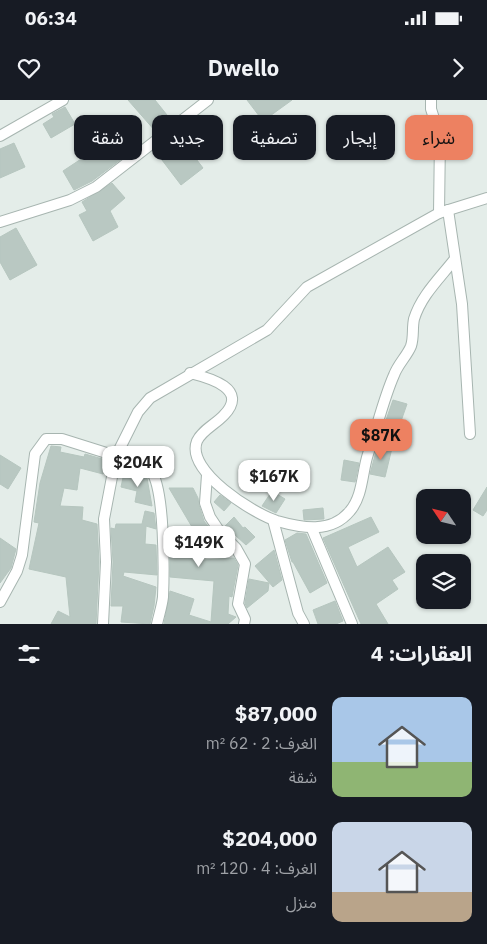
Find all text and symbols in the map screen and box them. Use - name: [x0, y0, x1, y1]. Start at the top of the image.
- text: 06:34: [25, 6, 77, 30]
- text: Dwello: [208, 53, 279, 82]
- icon: heart: [15, 54, 43, 82]
- icon: forward: [444, 54, 472, 82]
- chip: شقة: [74, 115, 142, 160]
- chip: جديد: [152, 115, 223, 160]
- chip: تصفية: [233, 115, 316, 160]
- chip: إيجار: [326, 115, 395, 160]
- chip: شراء: [405, 115, 473, 160]
- pin: $87K: [351, 418, 411, 461]
- text: $87K: [361, 425, 401, 445]
- pin: $204K: [103, 446, 173, 488]
- text: $204K: [113, 452, 163, 472]
- pin: $167K: [239, 460, 309, 502]
- text: $167K: [249, 466, 299, 486]
- north arrow: [416, 489, 471, 544]
- map controls: [416, 489, 471, 609]
- pin: $149K: [164, 526, 234, 568]
- text: $149K: [174, 532, 224, 552]
- button: layers: [416, 554, 471, 609]
- text: العقارات: 4: [371, 639, 472, 667]
- icon: filters: [15, 640, 43, 668]
- text: $87,000: [235, 699, 317, 727]
- icon: home: [372, 717, 432, 777]
- text: الغرف: 2 · 62 m²: [206, 733, 317, 753]
- text: شقة: [289, 767, 317, 787]
- text: $204,000: [222, 824, 317, 852]
- icon: home: [372, 842, 432, 902]
- text: الغرف: 4 · 120 m²: [196, 858, 317, 878]
- text: منزل: [286, 892, 317, 912]

